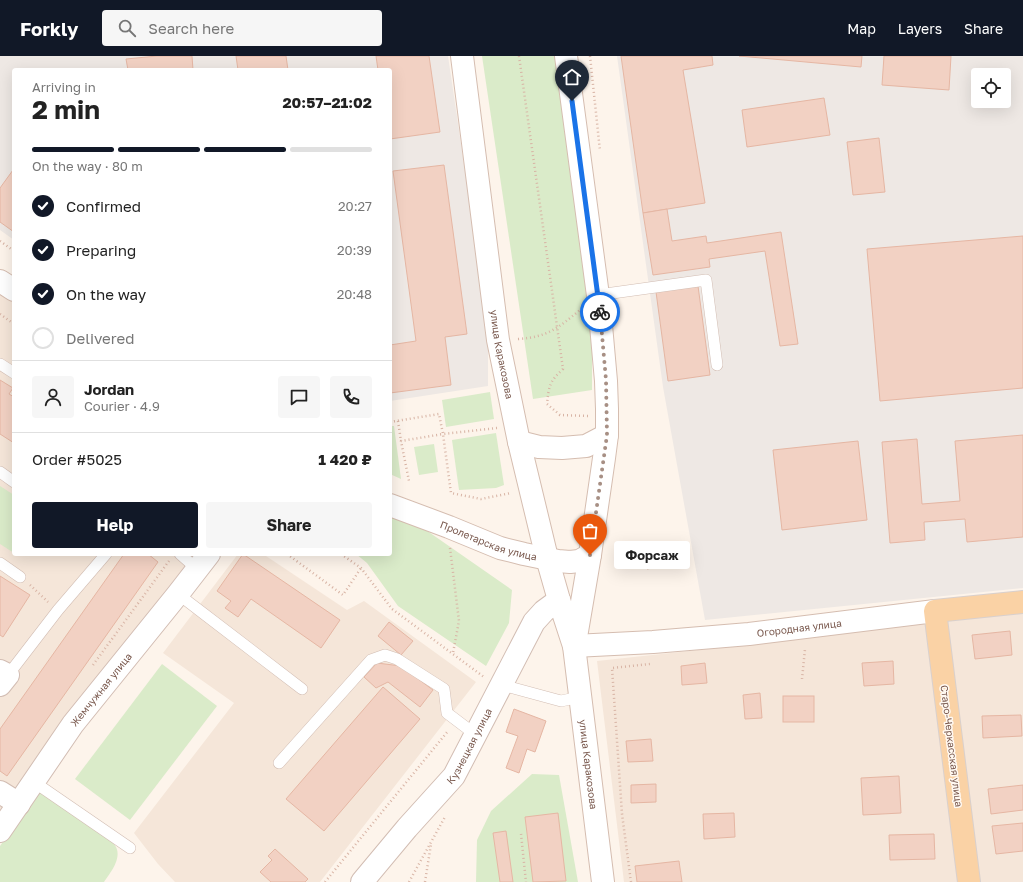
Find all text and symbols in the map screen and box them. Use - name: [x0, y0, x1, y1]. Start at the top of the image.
- search box: [102, 10, 382, 46]
- text: Forkly: [20, 17, 78, 40]
- icon: search: [116, 17, 138, 39]
- text: Search here: [148, 19, 234, 37]
- text: Map: [847, 20, 876, 37]
- text: Layers: [898, 20, 942, 37]
- text: Share: [964, 20, 1003, 37]
- pin: [555, 60, 589, 101]
- icon: home: [561, 66, 583, 88]
- map controls: [971, 68, 1011, 108]
- button: locate: [971, 68, 1011, 108]
- text: Arriving in: [32, 79, 96, 95]
- text: 20:57–21:02: [282, 93, 372, 111]
- text: 2 min: [32, 94, 100, 125]
- text: On the way · 80 m: [32, 158, 143, 174]
- icon: check: [32, 195, 54, 217]
- text: Confirmed: [66, 197, 141, 215]
- text: 20:27: [338, 198, 372, 214]
- icon: check: [32, 239, 54, 261]
- text: Preparing: [66, 241, 136, 259]
- text: 20:39: [337, 242, 372, 258]
- icon: check: [32, 283, 54, 305]
- text: On the way: [66, 285, 146, 303]
- text: 20:48: [337, 286, 372, 302]
- courier: [580, 292, 620, 332]
- icon: bike: [589, 301, 611, 323]
- street label: улица Каракозова: [488, 309, 516, 400]
- text: Delivered: [66, 329, 134, 347]
- button: person: [32, 376, 74, 418]
- button: chat: [278, 376, 320, 418]
- button: phone: [330, 376, 372, 418]
- text: Jordan: [84, 380, 134, 398]
- text: Courier · 4.9: [84, 398, 160, 414]
- text: Order #5025: [32, 450, 122, 468]
- text: 1 420 ₽: [318, 450, 372, 468]
- button: Help: [32, 502, 198, 548]
- button: Share: [206, 502, 372, 548]
- pin: [573, 514, 607, 555]
- street label: Пролетарская улица: [439, 518, 538, 563]
- icon: bag: [579, 520, 601, 542]
- callout: Форсаж: [614, 541, 690, 569]
- text: Форсаж: [625, 547, 679, 563]
- street label: Огородная улица: [756, 617, 842, 639]
- street label: Жемчужная улица: [68, 650, 134, 729]
- street label: Старо-Черкасская улица: [939, 684, 965, 808]
- street label: Кузнецкая улица: [444, 706, 494, 786]
- street label: улица Каракозова: [577, 719, 600, 810]

